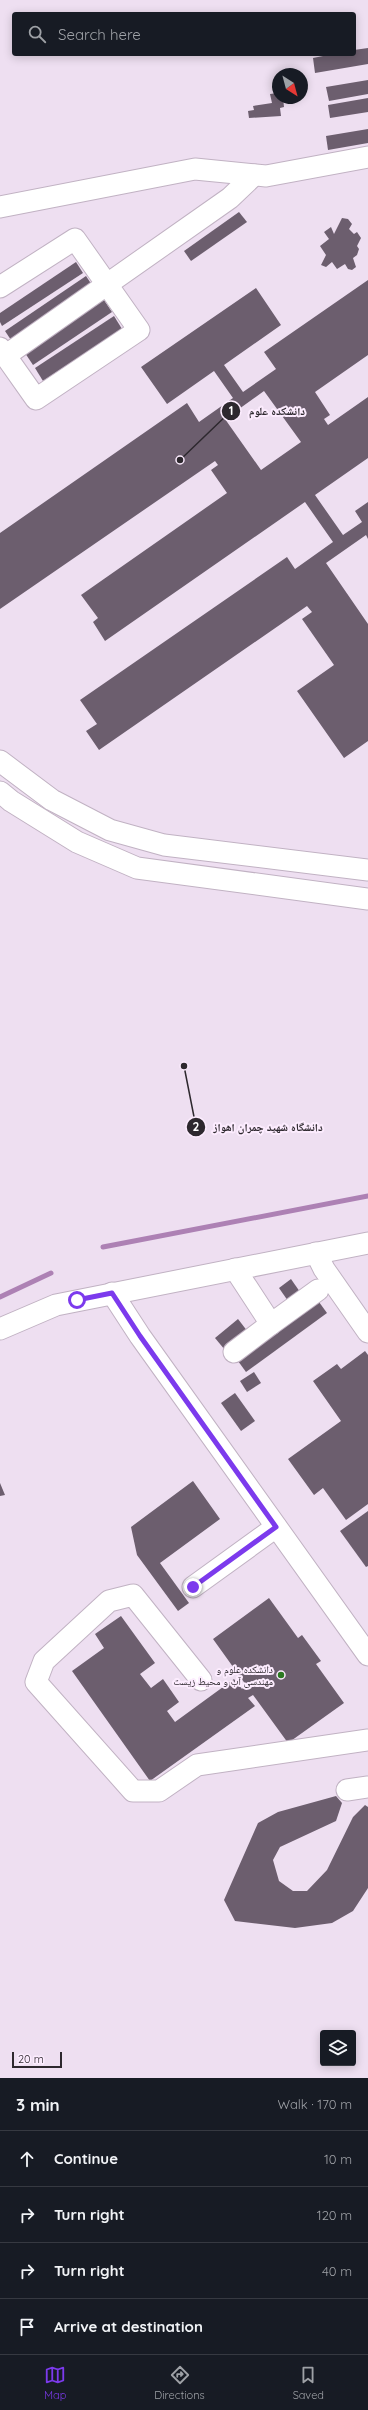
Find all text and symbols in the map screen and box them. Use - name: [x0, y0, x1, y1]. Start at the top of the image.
- search box: [12, 12, 356, 56]
- icon: search: [26, 23, 48, 45]
- text: Search here: [58, 25, 141, 44]
- north arrow: [272, 68, 308, 104]
- callout: دانشکده علوم: [221, 400, 313, 423]
- text: 1: [229, 403, 233, 418]
- text: دانشکده علوم: [249, 404, 305, 419]
- callout: دانشگاه شهید چمران اهواز: [186, 1115, 331, 1138]
- text: 2: [193, 1119, 200, 1134]
- text: دانشگاه شهید چمران اهواز: [212, 1120, 323, 1135]
- route start: [68, 1291, 86, 1309]
- route end: [184, 1578, 202, 1596]
- place label: دانشکده علوم و مهندسی آب و محیط زیست: [173, 1663, 273, 1688]
- marker: دانشکده علوم و مهندسی آب و محیط زیست: [276, 1670, 286, 1680]
- map controls: [320, 2030, 356, 2066]
- button: layers: [320, 2030, 356, 2066]
- scale bar: [12, 2050, 62, 2069]
- text: 20 m: [18, 2052, 44, 2066]
- text: 3 min: [16, 2094, 60, 2115]
- text: Walk · 170 m: [277, 2096, 352, 2112]
- icon: ahead: [16, 2148, 38, 2170]
- text: Continue: [54, 2149, 118, 2168]
- text: 10 m: [324, 2151, 352, 2167]
- icon: right: [16, 2204, 38, 2226]
- text: Turn right: [54, 2205, 125, 2224]
- text: 120 m: [317, 2207, 352, 2223]
- icon: right: [16, 2260, 38, 2282]
- text: Turn right: [54, 2261, 125, 2280]
- text: 40 m: [322, 2263, 352, 2279]
- icon: arrive: [16, 2316, 38, 2338]
- text: Arrive at destination: [54, 2317, 203, 2336]
- tab: Map: [44, 2364, 66, 2402]
- tab: Directions: [154, 2364, 205, 2402]
- tab: Saved: [293, 2364, 324, 2402]

